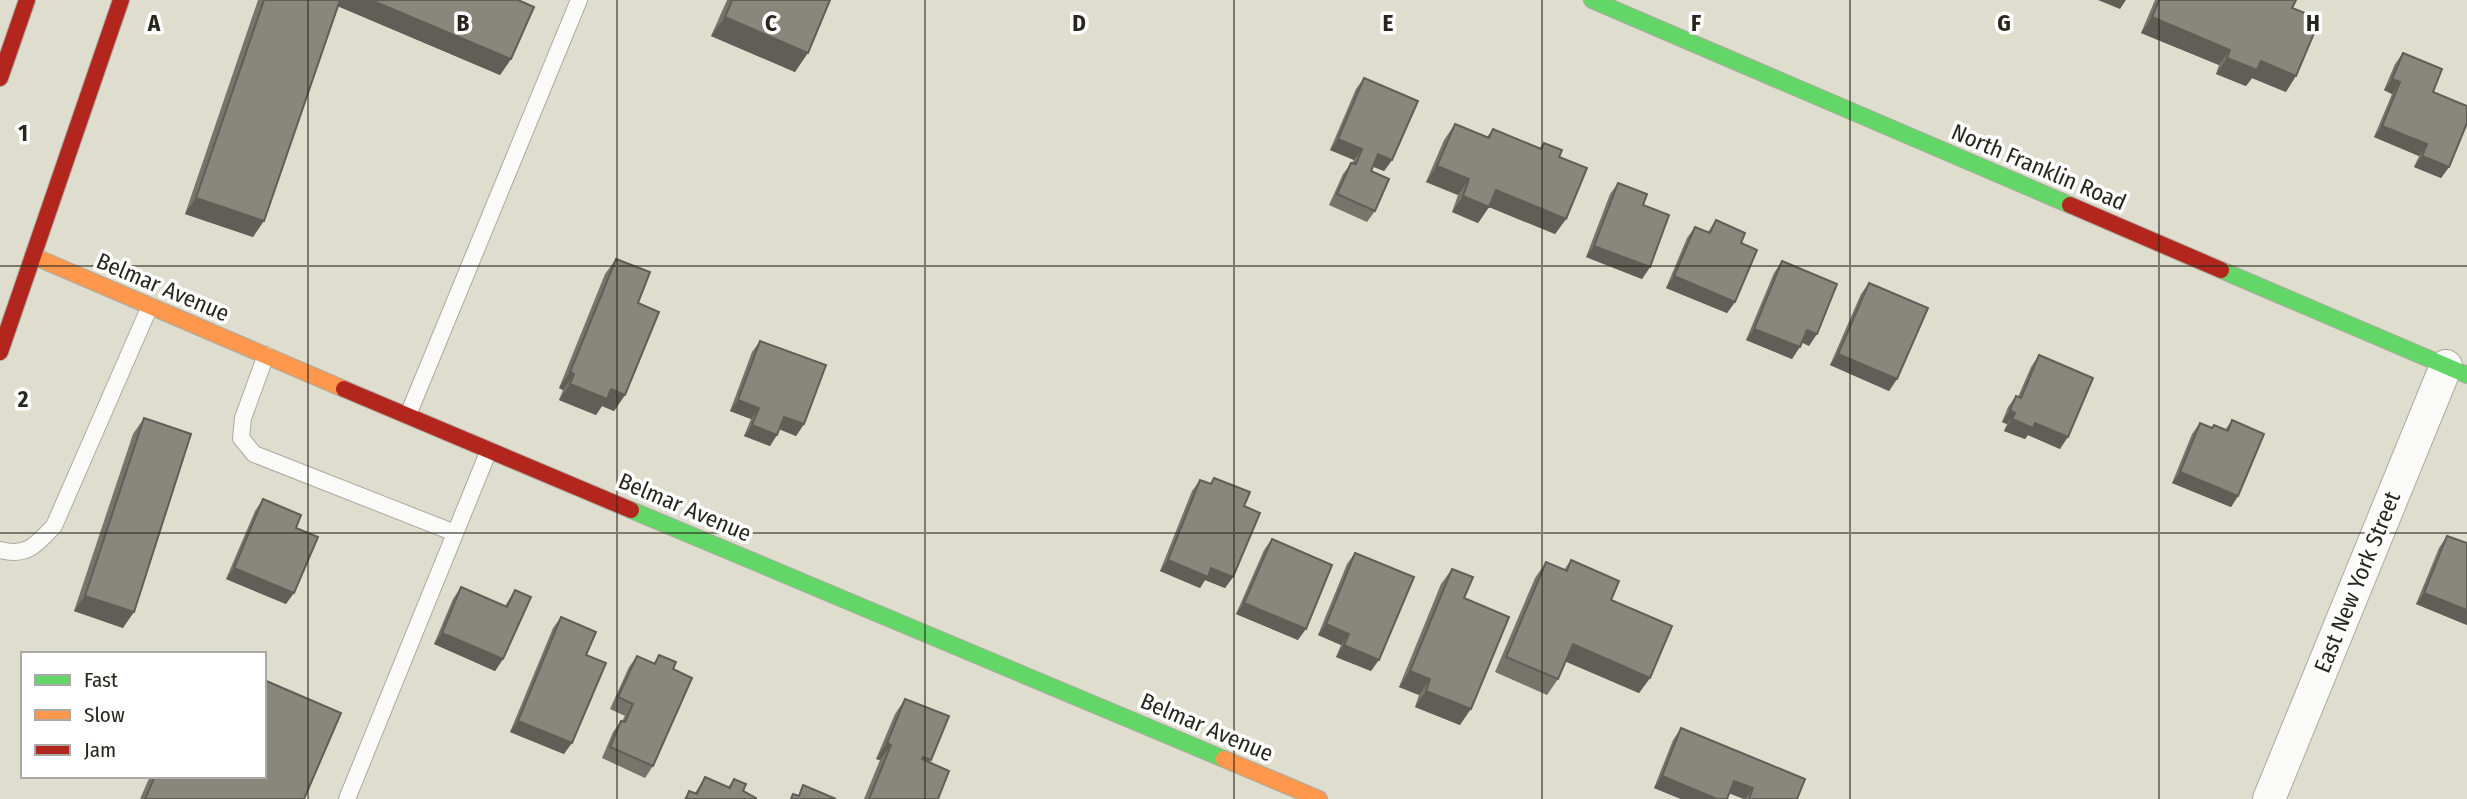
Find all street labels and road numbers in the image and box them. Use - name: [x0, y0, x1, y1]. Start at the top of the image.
- street label: North Franklin Road: [1948, 118, 2130, 216]
- street label: Belmar Avenue: [92, 246, 234, 328]
- street label: Belmar Avenue: [614, 466, 756, 548]
- street label: East New York Street: [2308, 487, 2406, 677]
- street label: Belmar Avenue: [1136, 686, 1278, 768]

